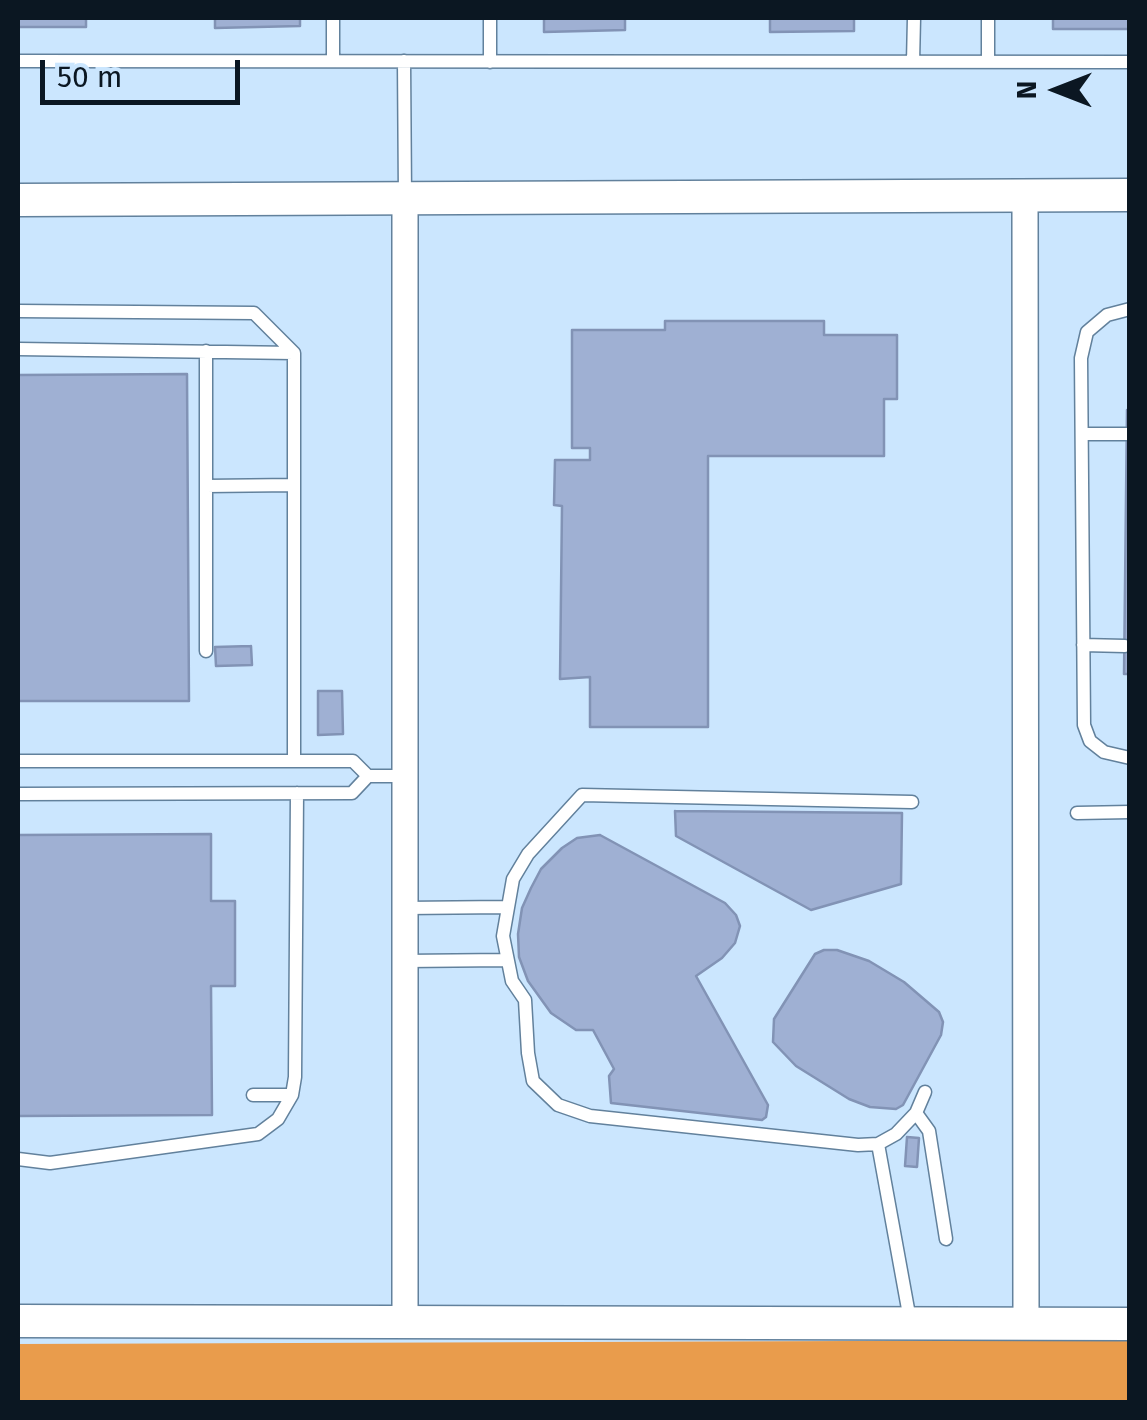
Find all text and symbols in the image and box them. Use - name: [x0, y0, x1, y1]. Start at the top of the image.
- scale bar: [45, 40, 245, 102]
- north arrow: [1007, 40, 1107, 140]
- text: 50 m: [57, 59, 122, 95]
- text: N: [1010, 81, 1043, 99]

